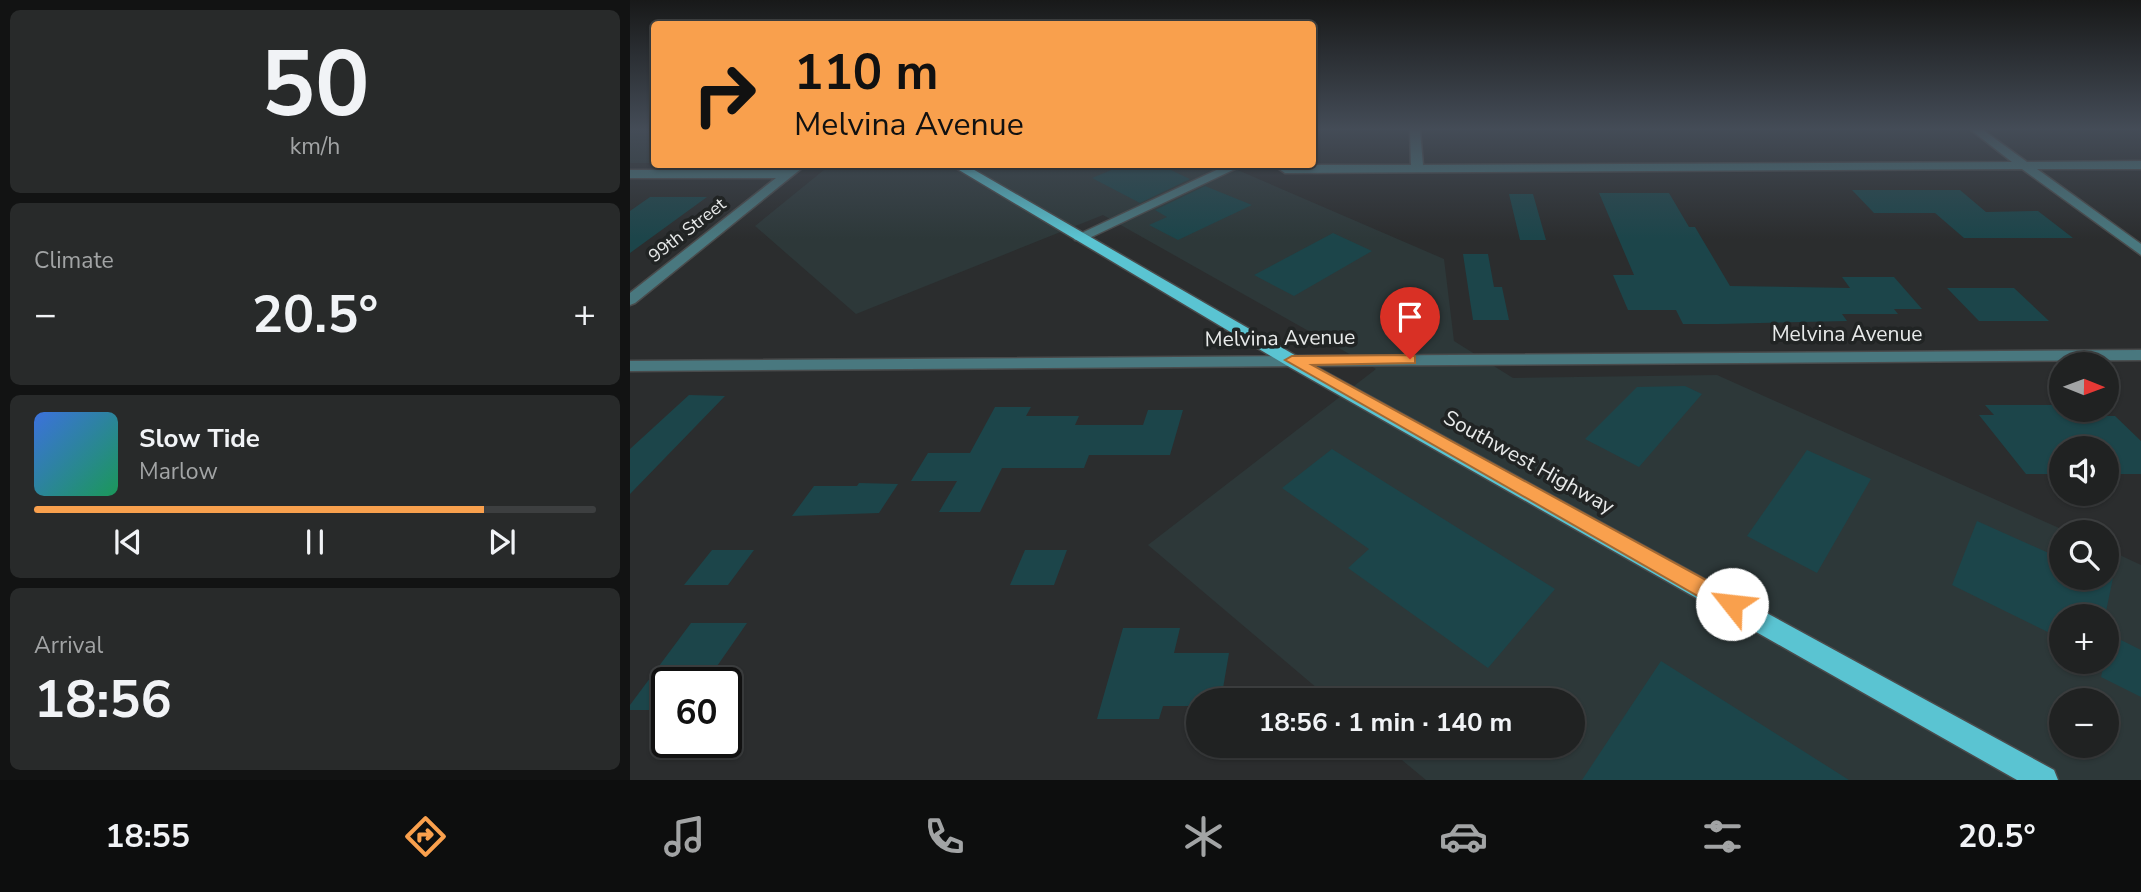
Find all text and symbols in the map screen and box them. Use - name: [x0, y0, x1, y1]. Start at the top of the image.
- text: 50: [260, 23, 370, 147]
- text: 110 m: [794, 39, 938, 106]
- icon: right: [679, 49, 770, 140]
- text: Melvina Avenue: [794, 103, 1024, 146]
- text: km/h: [290, 131, 340, 162]
- street label: 99th Street: [643, 192, 731, 268]
- text: Climate: [34, 245, 114, 276]
- text: 20.5°: [252, 279, 378, 350]
- pin: [1380, 287, 1440, 359]
- text: −: [34, 289, 57, 340]
- text: +: [573, 289, 596, 340]
- icon: arrive: [1391, 298, 1429, 336]
- street label: Melvina Avenue: [1772, 320, 1922, 348]
- street label: Melvina Avenue: [1204, 323, 1356, 353]
- north arrow: [2049, 352, 2119, 422]
- map controls: [2049, 352, 2119, 758]
- street label: Southwest Highway: [1439, 403, 1620, 521]
- text: Slow Tide: [139, 421, 260, 456]
- button: sound: [2049, 436, 2119, 506]
- text: Marlow: [139, 456, 218, 487]
- button: search: [2049, 520, 2119, 590]
- icon: previous: [109, 523, 147, 561]
- icon: pause: [296, 523, 334, 561]
- icon: next: [483, 523, 521, 561]
- position arrow: [1695, 567, 1769, 641]
- button: +: [2049, 604, 2119, 674]
- text: Arrival: [34, 630, 103, 661]
- text: 18:56: [34, 664, 172, 735]
- speed limit sign: 60: [651, 667, 742, 758]
- button: −: [2049, 688, 2119, 758]
- text: 18:56 · 1 min · 140 m: [1259, 705, 1512, 740]
- icon: directions: [401, 812, 450, 861]
- icon: music: [660, 812, 709, 861]
- icon: phone: [920, 812, 969, 861]
- icon: climate: [1179, 812, 1228, 861]
- icon: car: [1439, 812, 1488, 861]
- icon: filters: [1698, 812, 1747, 861]
- text: 18:55: [105, 815, 190, 858]
- text: 20.5°: [1958, 815, 2036, 858]

